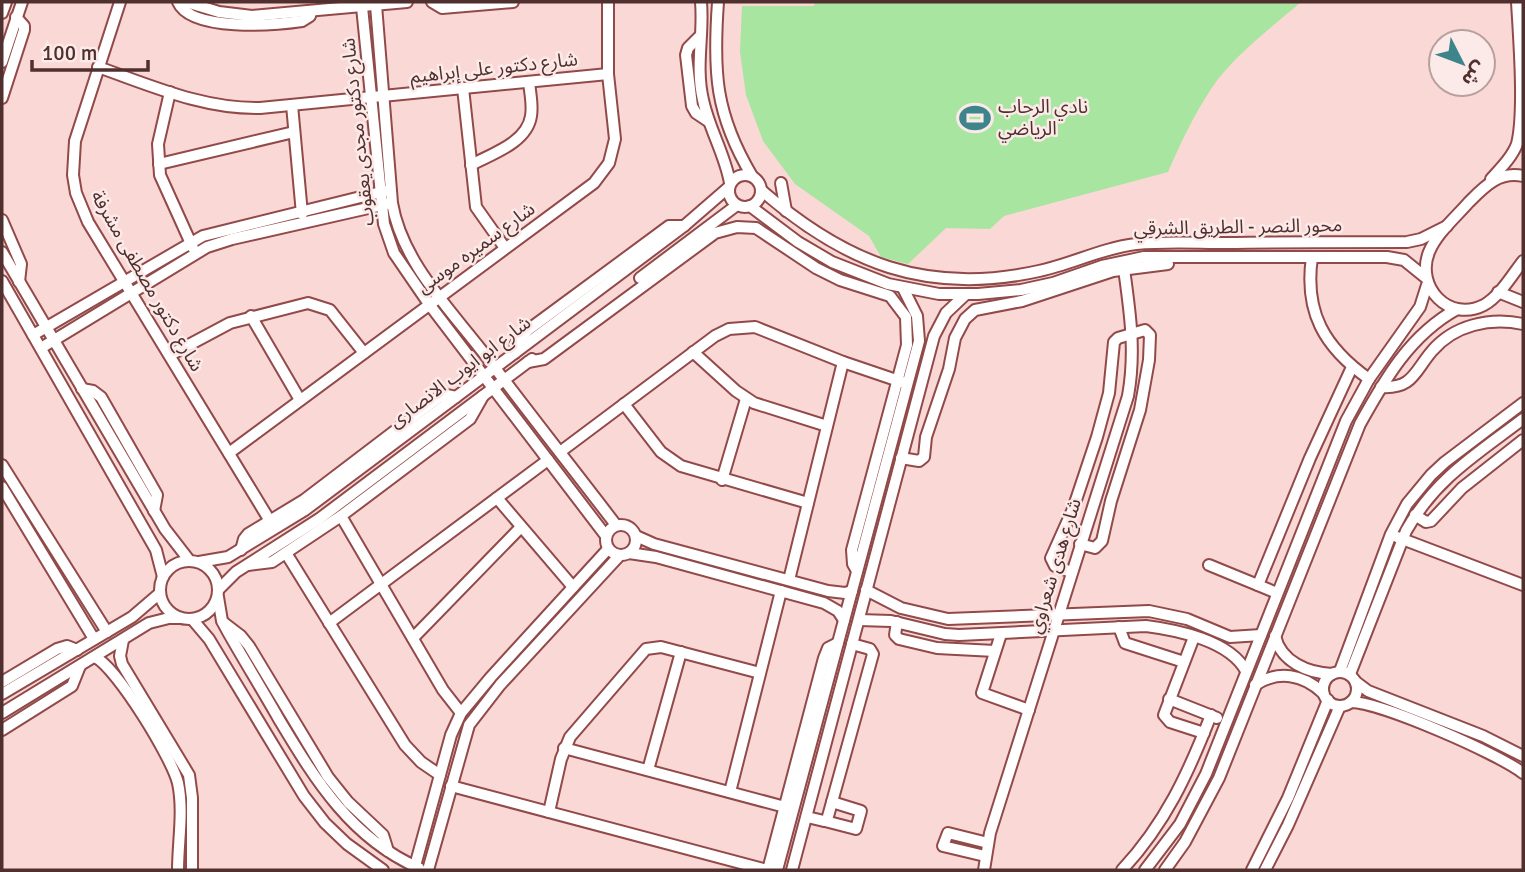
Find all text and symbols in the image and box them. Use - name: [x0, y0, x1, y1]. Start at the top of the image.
- scale bar: [32, 28, 147, 72]
- north arrow: [1427, 28, 1497, 98]
- street label: شارع دكتور مجدى يعقوب: [336, 37, 381, 227]
- text: 100 m: [42, 40, 97, 66]
- street label: شارع دكتور على إبراهيم: [409, 47, 579, 91]
- text: ش: [1456, 56, 1492, 91]
- place label: نادي الرحاب الرياضي: [998, 95, 1088, 143]
- sports icon: نادي الرحاب الرياضي: [958, 101, 992, 135]
- street label: شارع دكتور مصطفى مشرفة: [84, 186, 209, 376]
- street label: شارع سميره موسى: [412, 197, 541, 300]
- street label: محور النصر - الطريق الشرقي: [1133, 213, 1343, 243]
- street label: شارع ابو ايوب الانصارى: [384, 311, 536, 434]
- street label: شارع هدى شعراوي: [1023, 495, 1089, 637]

